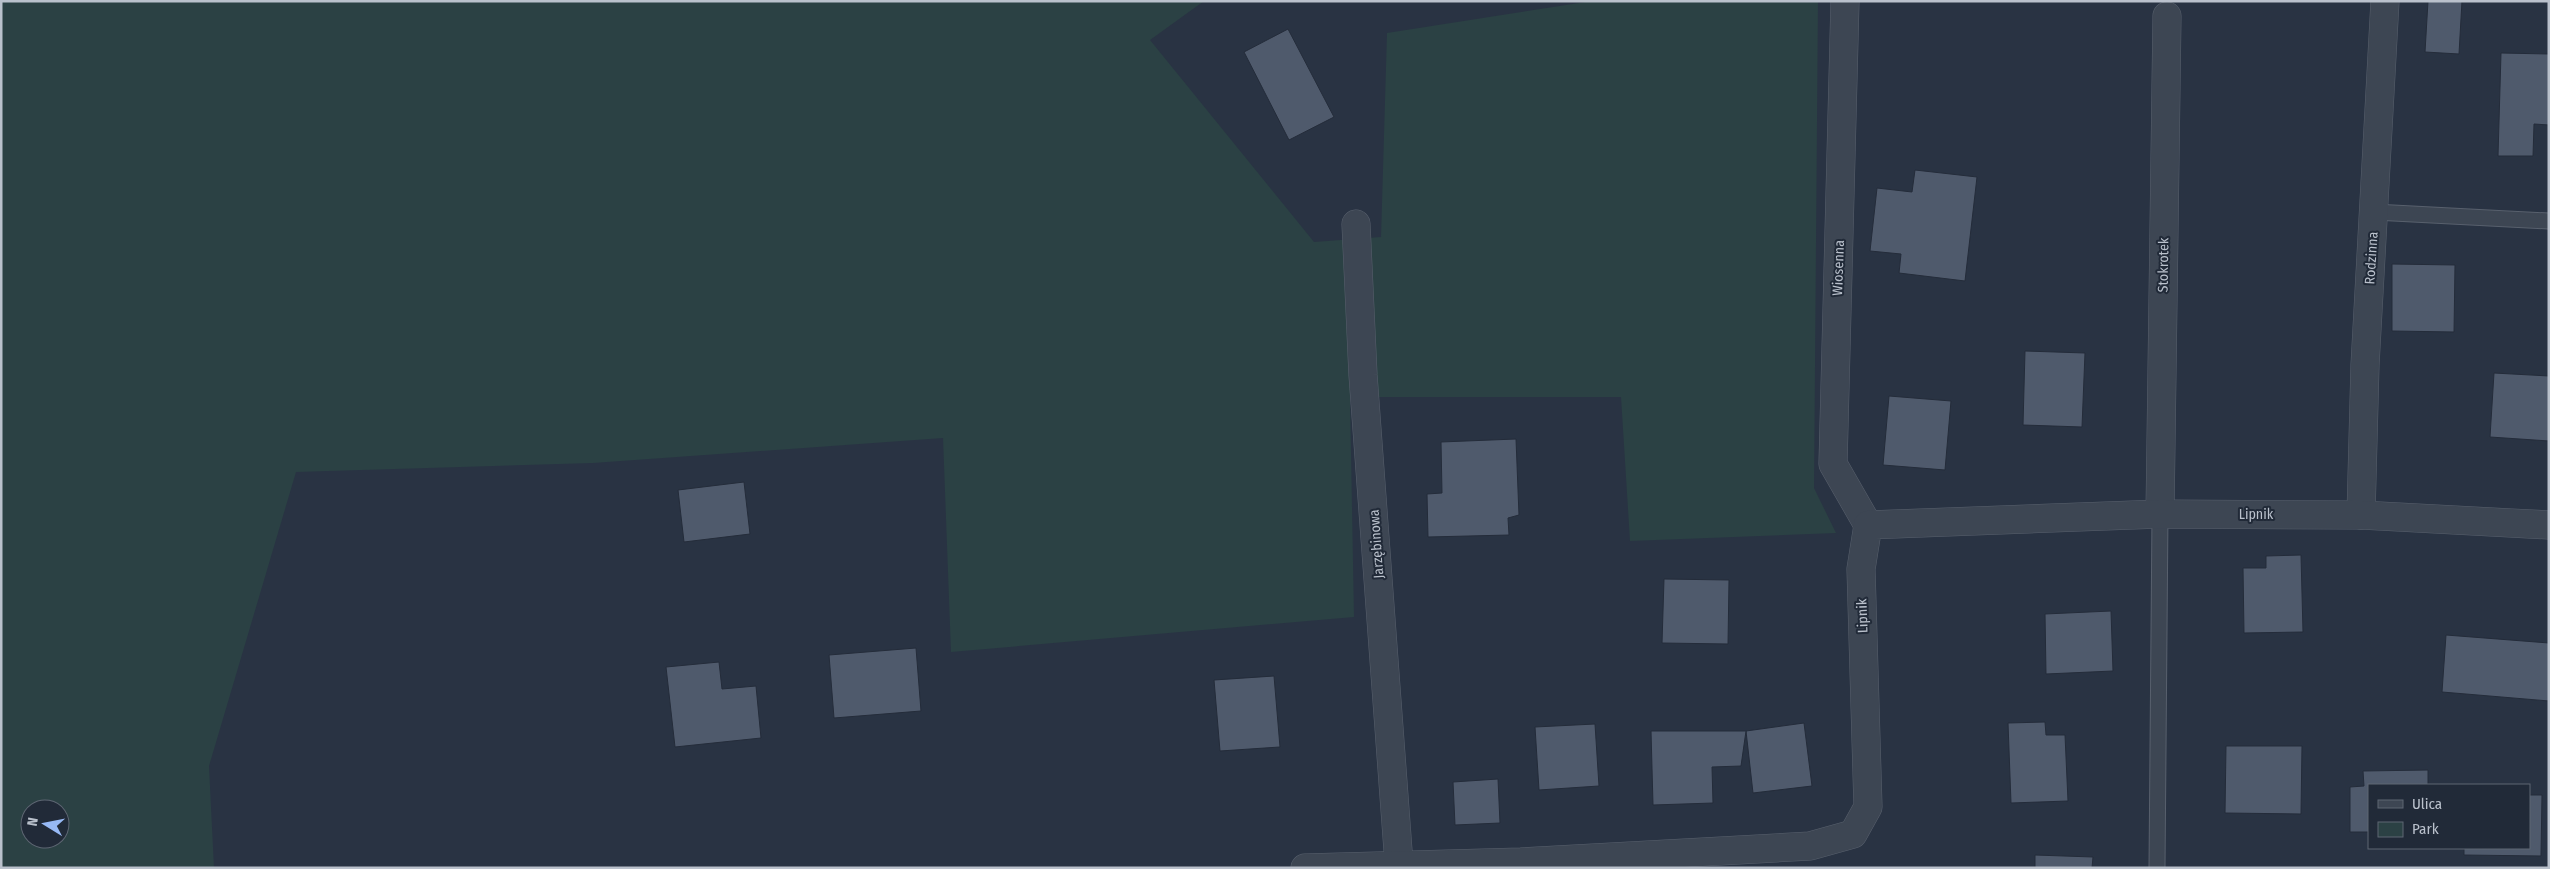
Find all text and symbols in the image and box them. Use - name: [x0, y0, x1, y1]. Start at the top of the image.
- street label: Rodzinna: [2361, 231, 2382, 285]
- street label: Stokrotek: [2155, 237, 2172, 293]
- street label: Wiosenna: [1829, 240, 1848, 296]
- street label: Lipnik: [2239, 506, 2274, 523]
- street label: Jarzębinowa: [1366, 509, 1387, 579]
- street label: Lipnik: [1853, 598, 1872, 634]
- legend: [2368, 784, 2530, 849]
- text: Ulica: [2412, 795, 2442, 813]
- north arrow: [20, 799, 70, 849]
- text: N: [24, 816, 42, 827]
- text: Park: [2412, 820, 2439, 838]

